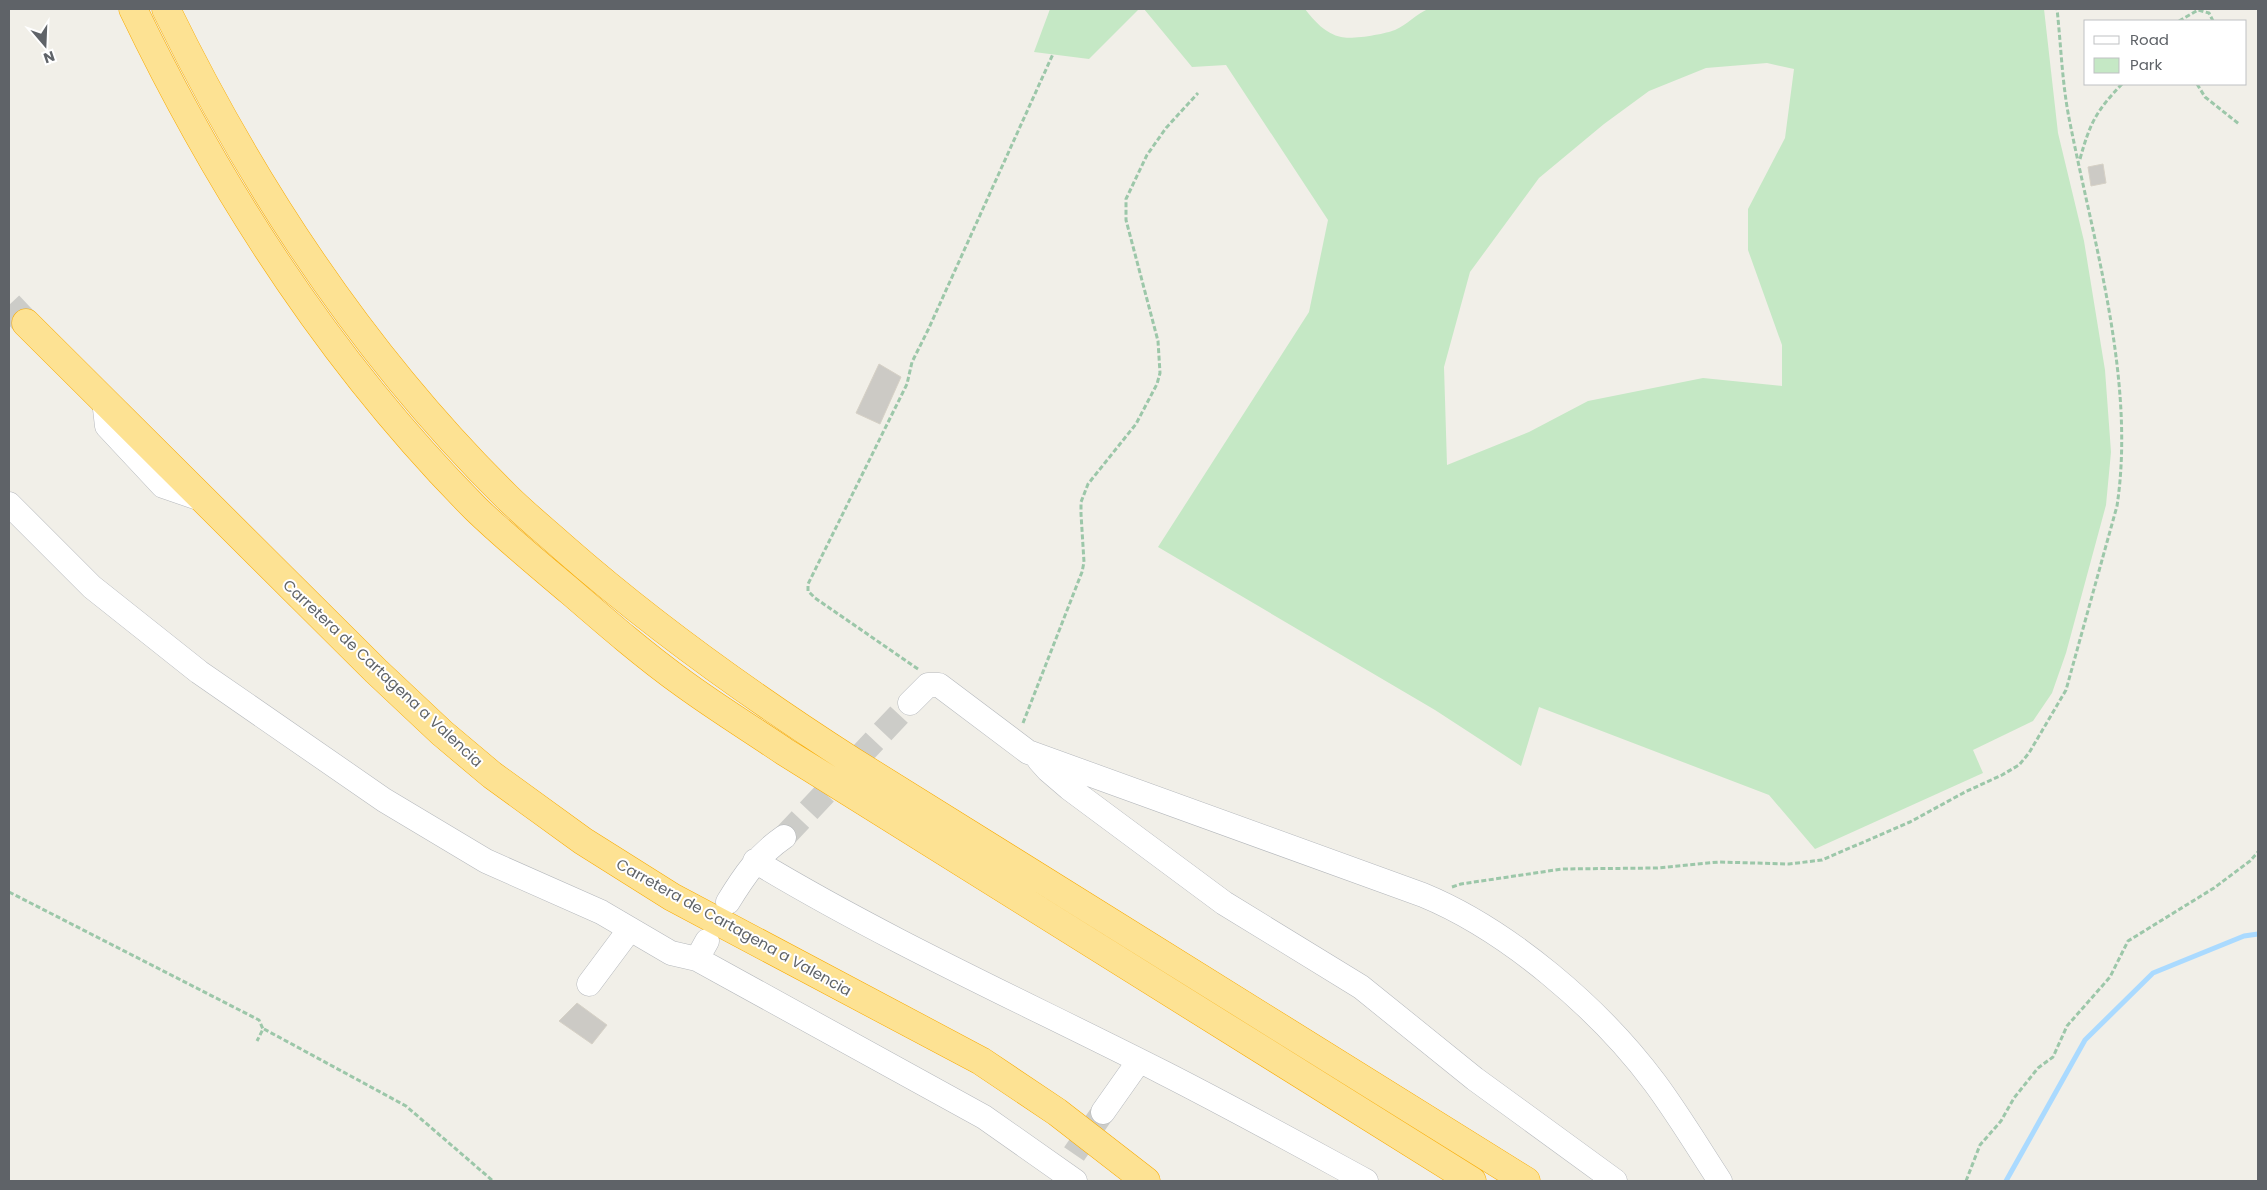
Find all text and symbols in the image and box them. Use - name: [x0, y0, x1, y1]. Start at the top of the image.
- north arrow: [20, 20, 70, 70]
- legend: [2084, 20, 2247, 85]
- text: Road: [2130, 29, 2169, 50]
- text: N: [41, 46, 57, 68]
- text: Park: [2130, 54, 2162, 75]
- street label: Carretera de Cartagena a Valencia: [278, 575, 488, 771]
- street label: Carretera de Cartagena a Valencia: [612, 853, 856, 1001]

